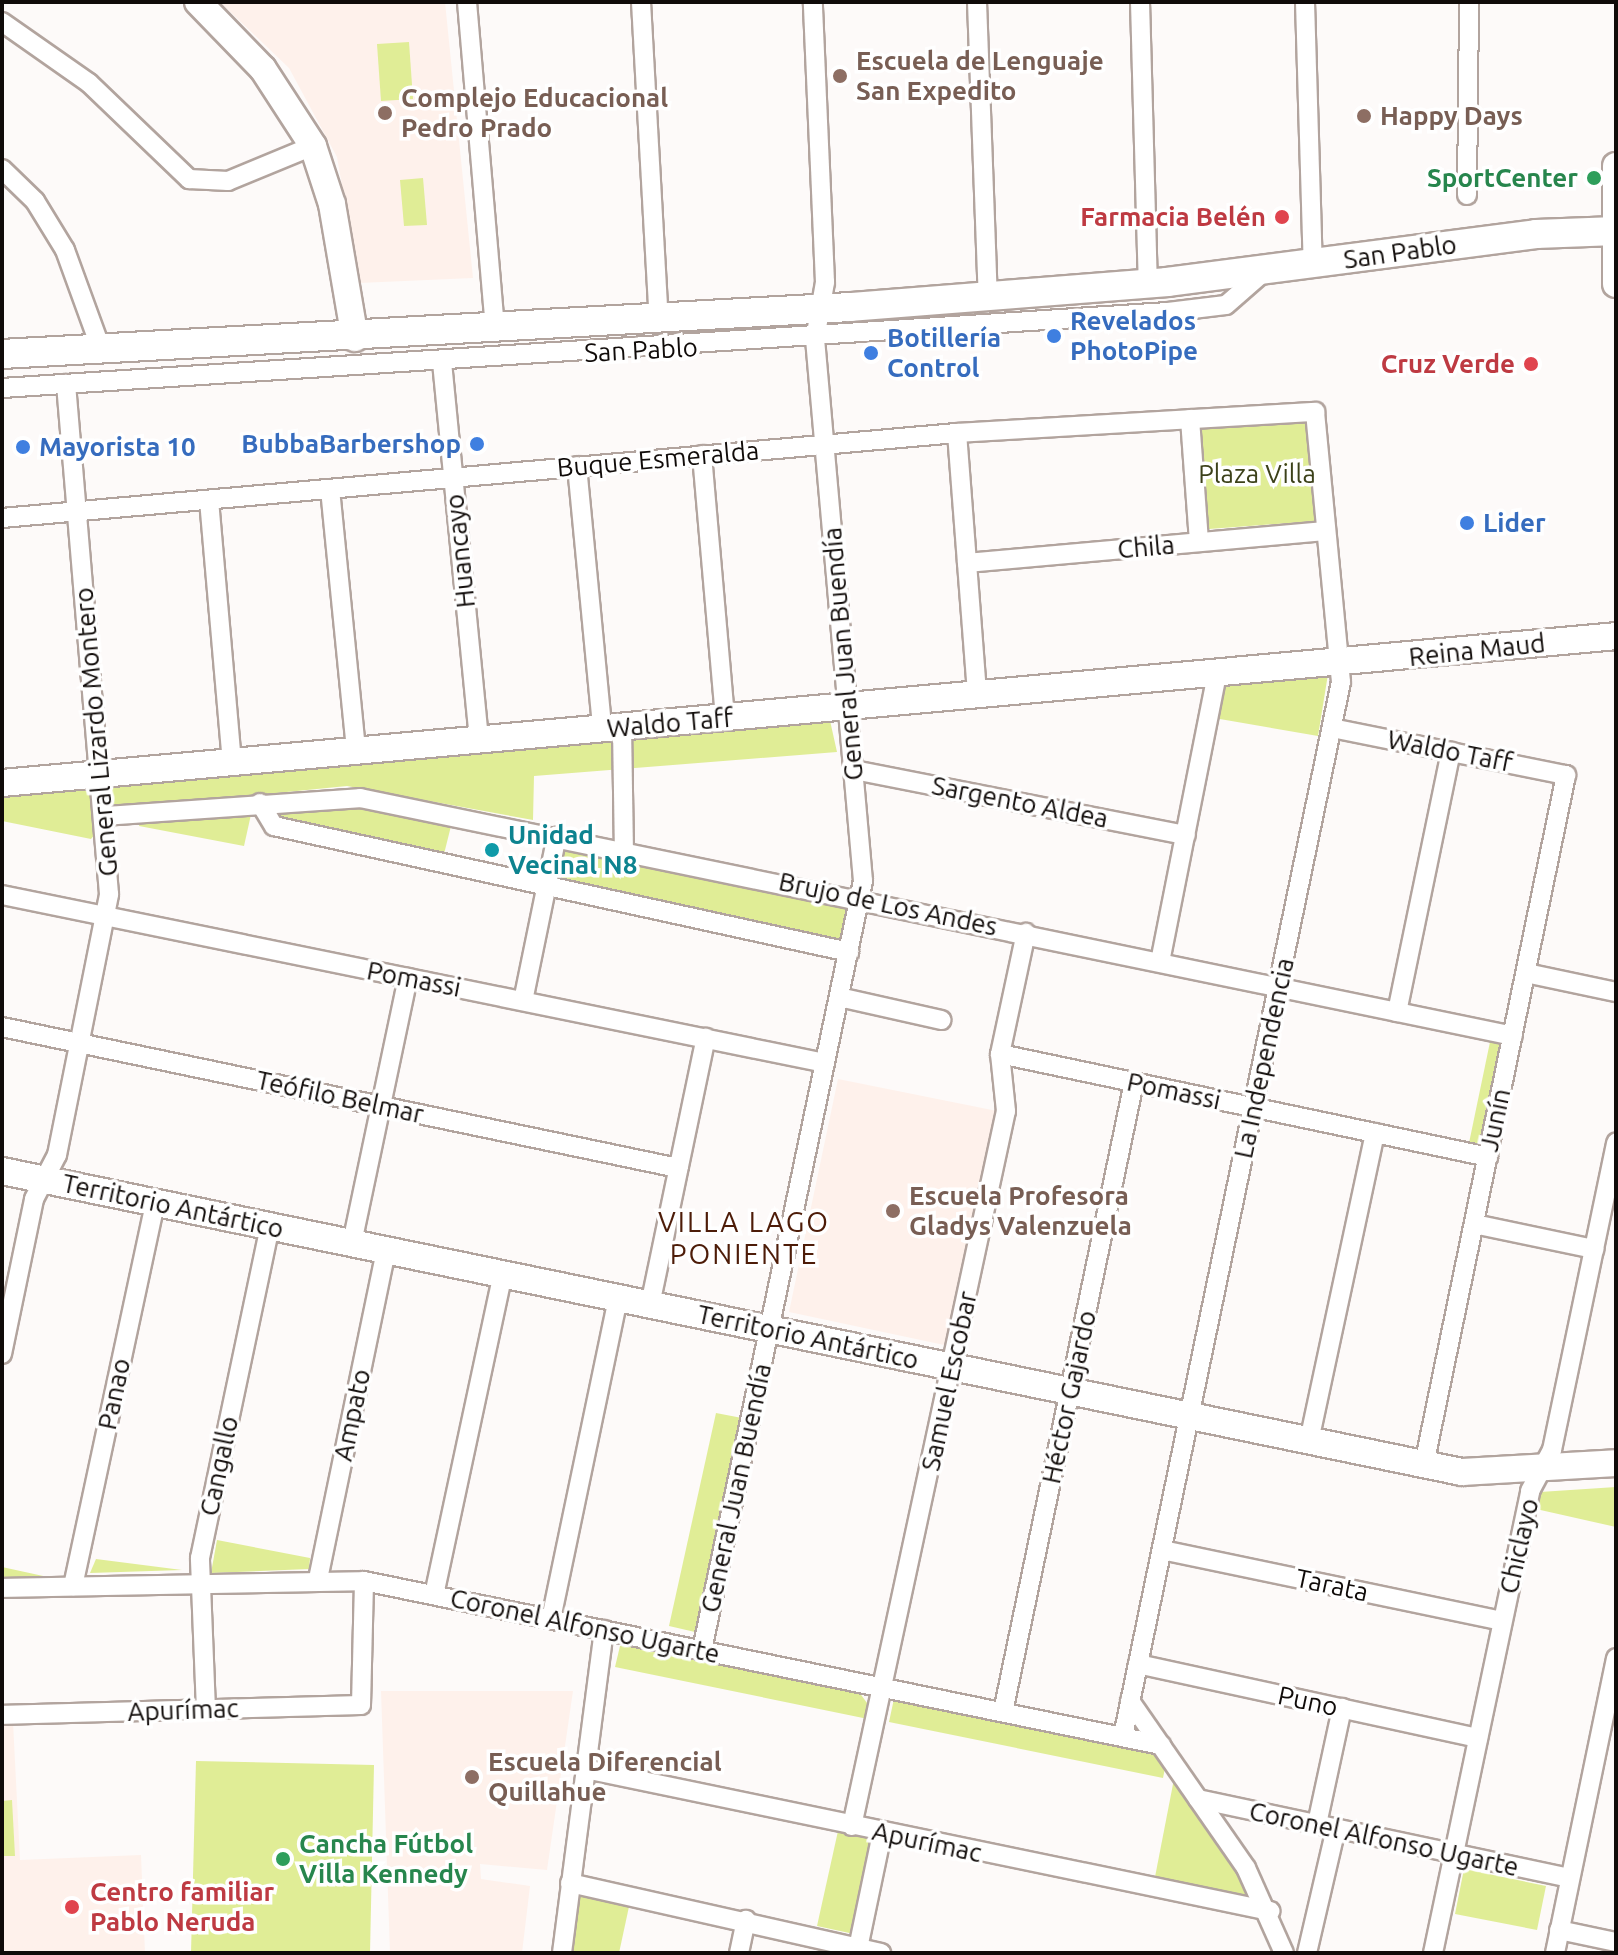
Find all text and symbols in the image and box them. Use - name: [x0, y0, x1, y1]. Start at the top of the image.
- place label: Escuela de Lenguaje San Expedito: [856, 45, 1104, 106]
- marker: Escuela de Lenguaje San Expedito: [831, 67, 849, 85]
- place label: Complejo Educacional Pedro Prado: [401, 82, 668, 144]
- place label: Happy Days: [1380, 100, 1523, 132]
- marker: Complejo Educacional Pedro Prado: [376, 104, 394, 122]
- marker: Happy Days: [1355, 107, 1373, 125]
- place label: SportCenter: [1427, 162, 1578, 194]
- marker: SportCenter: [1585, 169, 1603, 187]
- place label: Farmacia Belén: [1080, 201, 1266, 233]
- marker: Farmacia Belén: [1273, 208, 1291, 226]
- street label: San Pablo: [1342, 229, 1458, 275]
- place label: Revelados PhotoPipe: [1070, 305, 1198, 366]
- place label: Botillería Control: [887, 322, 1001, 384]
- marker: Revelados PhotoPipe: [1045, 327, 1063, 345]
- street label: San Pablo: [583, 331, 699, 369]
- marker: Botillería Control: [862, 344, 880, 362]
- place label: Cruz Verde: [1381, 348, 1515, 380]
- marker: Cruz Verde: [1522, 355, 1540, 373]
- place label: BubbaBarbershop: [241, 428, 461, 460]
- place label: Mayorista 10: [39, 431, 196, 463]
- marker: BubbaBarbershop: [468, 435, 486, 453]
- street label: Buque Esmeralda: [556, 435, 760, 483]
- marker: Mayorista 10: [14, 438, 32, 456]
- park label: Plaza Villa: [1198, 458, 1316, 490]
- street label: Huancayo: [439, 493, 481, 609]
- place label: Lider: [1483, 507, 1546, 539]
- marker: Lider: [1458, 514, 1476, 532]
- street label: General Juan Buendía: [816, 526, 870, 782]
- street label: Chila: [1116, 529, 1176, 565]
- street label: General Lizardo Montero: [68, 586, 124, 878]
- street label: Reina Maud: [1407, 627, 1547, 673]
- street label: Waldo Taff: [606, 702, 734, 744]
- street label: Waldo Taff: [1385, 724, 1515, 778]
- street label: Sargento Aldea: [929, 770, 1111, 834]
- place label: Unidad Vecinal N8: [508, 819, 637, 880]
- marker: Unidad Vecinal N8: [483, 841, 501, 859]
- street label: Brujo de Los Andes: [776, 866, 1000, 942]
- street label: Pomassi: [364, 955, 464, 1003]
- street label: La Independencia: [1228, 955, 1300, 1161]
- street label: Teófilo Belmar: [253, 1064, 427, 1130]
- street label: Pomassi: [1124, 1066, 1224, 1116]
- street label: Junín: [1473, 1086, 1517, 1154]
- street label: Territorio Antártico: [60, 1167, 286, 1245]
- place label: Escuela Profesora Gladys Valenzuela: [909, 1180, 1132, 1242]
- marker: Escuela Profesora Gladys Valenzuela: [884, 1202, 902, 1220]
- district label: VILLA LAGO PONIENTE: [658, 1205, 830, 1271]
- street label: Samuel Escobar: [915, 1288, 983, 1474]
- street label: Territorio Antártico: [695, 1298, 921, 1376]
- street label: Héctor Gajardo: [1035, 1308, 1103, 1486]
- street label: Panao: [91, 1355, 137, 1433]
- street label: General Juan Buendía: [694, 1361, 778, 1615]
- street label: Ampato: [327, 1366, 377, 1464]
- street label: Cangallo: [193, 1413, 245, 1519]
- street label: Chiclayo: [1493, 1495, 1545, 1597]
- street label: Tarata: [1293, 1562, 1371, 1608]
- street label: Coronel Alfonso Ugarte: [447, 1582, 723, 1670]
- street label: Puno: [1275, 1679, 1341, 1723]
- street label: Apurímac: [127, 1692, 239, 1728]
- place label: Escuela Diferencial Quillahue: [488, 1746, 722, 1808]
- marker: Escuela Diferencial Quillahue: [463, 1768, 481, 1786]
- street label: Coronel Alfonso Ugarte: [1246, 1795, 1522, 1883]
- street label: Apurímac: [869, 1815, 985, 1869]
- place label: Cancha Fútbol Villa Kennedy: [299, 1828, 473, 1890]
- marker: Cancha Fútbol Villa Kennedy: [274, 1850, 292, 1868]
- place label: Centro familiar Pablo Neruda: [90, 1876, 274, 1938]
- marker: Centro familiar Pablo Neruda: [61, 1896, 83, 1918]

